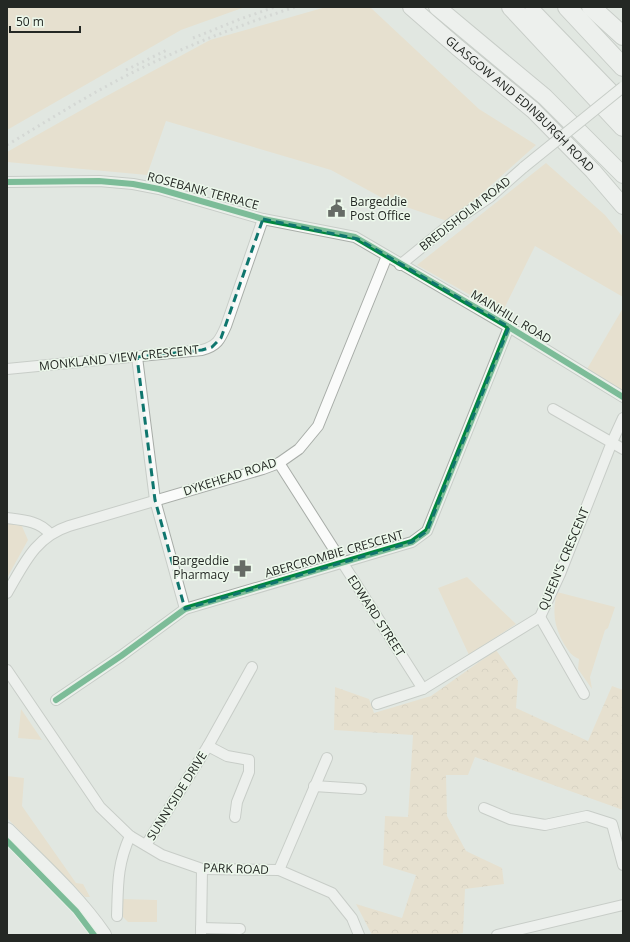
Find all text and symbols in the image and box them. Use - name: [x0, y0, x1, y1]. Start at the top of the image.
- scale bar: [10, 8, 80, 34]
- text: 50 m: [16, 13, 44, 30]
- street label: GLASGOW AND EDINBURGH ROAD: [442, 32, 598, 176]
- street label: ROSEBANK TERRACE: [146, 167, 261, 214]
- street label: BREDISHOLM ROAD: [415, 172, 514, 255]
- place label: Bargeddie Post Office: [350, 193, 411, 224]
- public building icon: Bargeddie Post Office: [327, 199, 347, 219]
- street label: MAINHILL ROAD: [468, 286, 555, 347]
- street label: MONKLAND VIEW CRESCENT: [38, 341, 200, 374]
- street label: DYKEHEAD ROAD: [181, 453, 279, 500]
- street label: QUEEN'S CRESCENT: [534, 504, 593, 613]
- street label: ABERCROMBIE CRESCENT: [263, 525, 406, 581]
- place label: Bargeddie Pharmacy: [172, 552, 230, 583]
- pharmacy icon: Bargeddie Pharmacy: [232, 558, 252, 578]
- street label: EDWARD STREET: [344, 572, 409, 660]
- street label: SUNNYSIDE DRIVE: [142, 748, 211, 843]
- street label: PARK ROAD: [203, 859, 269, 878]

